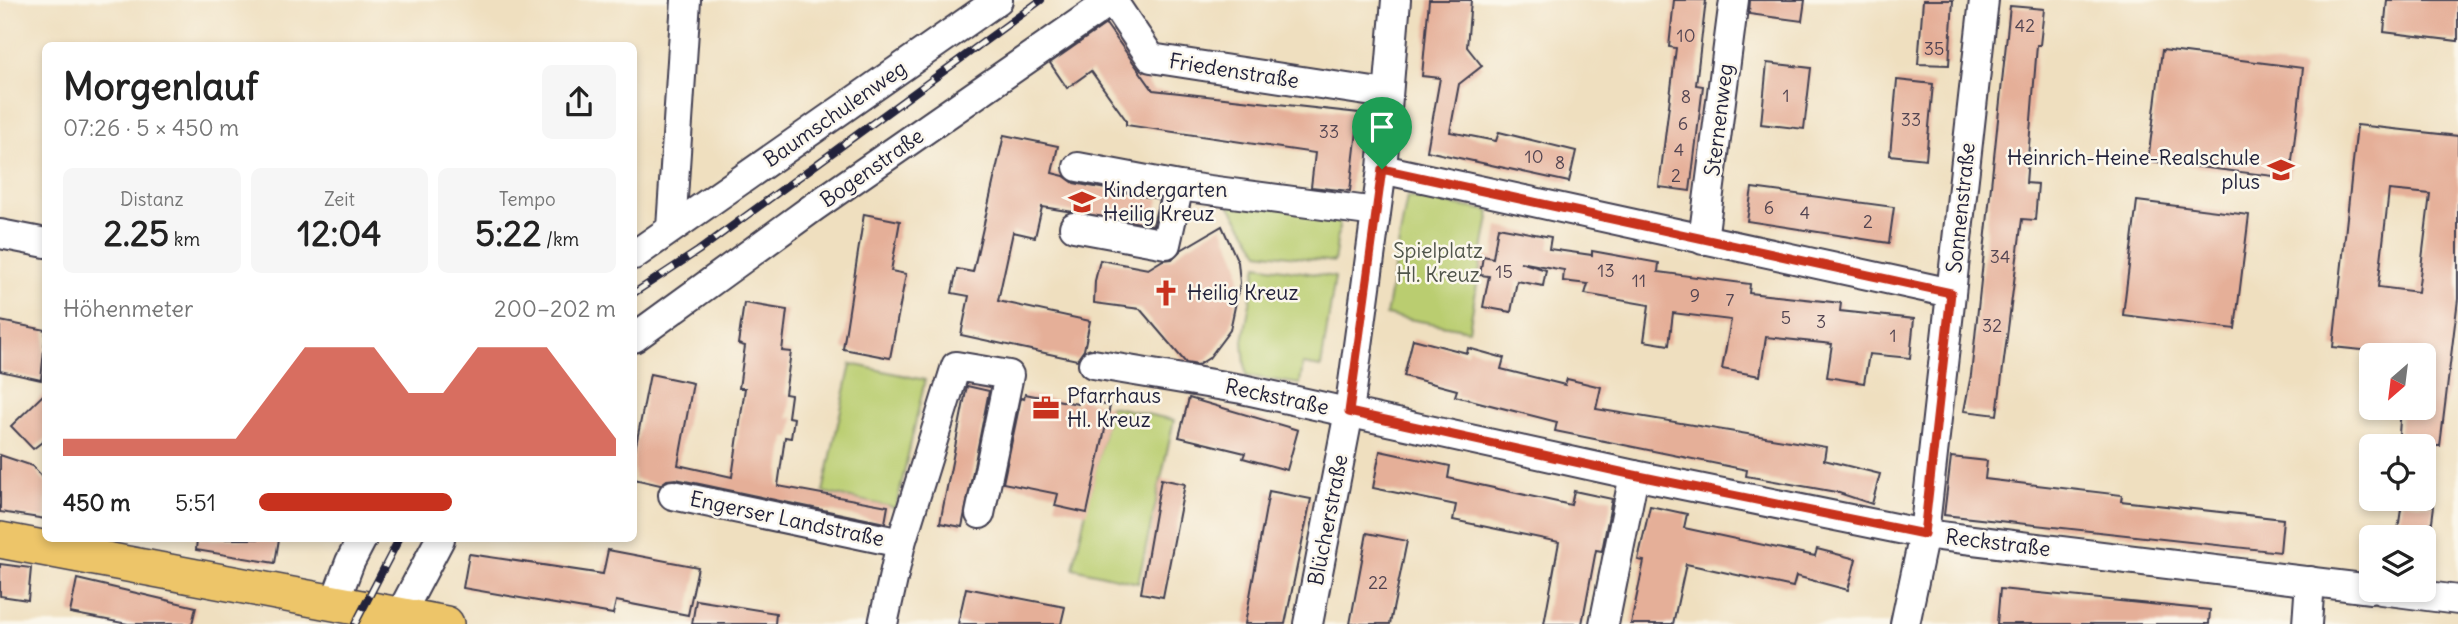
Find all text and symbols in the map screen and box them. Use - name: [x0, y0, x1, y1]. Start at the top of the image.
- house number: 42: [2015, 14, 2035, 37]
- house number: 10: [1677, 24, 1696, 47]
- house number: 35: [1924, 37, 1944, 60]
- street label: Friedenstraße: [1167, 47, 1301, 94]
- street label: Baumschulenweg: [758, 54, 911, 173]
- street label: Sternenweg: [1698, 62, 1739, 178]
- text: Morgenlauf: [63, 63, 258, 110]
- button: share: [542, 65, 616, 139]
- house number: 1: [1782, 84, 1790, 107]
- house number: 8: [1681, 85, 1691, 108]
- pin: [1352, 97, 1412, 169]
- icon: arrive: [1363, 108, 1401, 146]
- house number: 33: [1901, 108, 1921, 131]
- house number: 6: [1678, 112, 1688, 135]
- text: 07:26 · 5 × 450 m: [63, 113, 239, 142]
- house number: 33: [1319, 120, 1339, 143]
- street label: Bogenstraße: [815, 122, 929, 213]
- house number: 4: [1674, 138, 1684, 161]
- street label: Sonnenstraße: [1940, 141, 1981, 274]
- place label: Heinrich-Heine-Realschule plus: [2007, 144, 2260, 195]
- house number: 10: [1525, 145, 1544, 168]
- house number: 8: [1555, 151, 1565, 174]
- school or university icon: Heinrich-Heine-Realschule plus: [2266, 155, 2296, 185]
- house number: 2: [1671, 164, 1681, 187]
- place label: Kindergarten Heilig Kreuz: [1103, 176, 1227, 227]
- text: Distanz: [120, 187, 184, 211]
- text: Zeit: [324, 187, 355, 211]
- text: Tempo: [499, 187, 556, 211]
- school or university icon: Kindergarten Heilig Kreuz: [1067, 187, 1097, 217]
- house number: 6: [1764, 196, 1774, 219]
- house number: 4: [1800, 201, 1810, 224]
- house number: 2: [1863, 210, 1873, 233]
- text: 2.25: [104, 211, 169, 255]
- text: 12:04: [297, 211, 382, 255]
- text: 5:22: [475, 211, 541, 255]
- text: km: [169, 227, 200, 251]
- text: /km: [541, 227, 579, 251]
- park label: Spielplatz Hl. Kreuz: [1393, 237, 1483, 288]
- house number: 34: [1990, 245, 2010, 268]
- house number: 13: [1597, 259, 1615, 282]
- house number: 15: [1495, 260, 1513, 283]
- house number: 11: [1632, 269, 1646, 292]
- church icon: Heilig Kreuz: [1151, 278, 1181, 308]
- place label: Heilig Kreuz: [1187, 279, 1299, 306]
- house number: 9: [1690, 284, 1700, 307]
- house number: 7: [1726, 288, 1735, 311]
- text: Höhenmeter: [63, 294, 193, 323]
- text: 200–202 m: [494, 294, 616, 323]
- house number: 5: [1781, 306, 1791, 329]
- house number: 3: [1816, 310, 1826, 333]
- house number: 32: [1982, 314, 2002, 337]
- house number: 1: [1889, 324, 1897, 347]
- north arrow: [2359, 343, 2436, 420]
- map controls: [2359, 343, 2436, 602]
- street label: Reckstraße: [1223, 372, 1331, 421]
- place label: Pfarrhaus Hl. Kreuz: [1067, 382, 1161, 433]
- office icon: Pfarrhaus Hl. Kreuz: [1031, 393, 1061, 423]
- button: locate: [2359, 434, 2436, 511]
- street label: Blücherstraße: [1302, 452, 1353, 588]
- street label: Engerser Landstraße: [688, 485, 887, 552]
- text: 450 m: [63, 488, 130, 517]
- text: 5:51: [175, 488, 216, 517]
- street label: Reckstraße: [1944, 523, 2052, 562]
- button: layers: [2359, 525, 2436, 602]
- house number: 22: [1368, 571, 1388, 594]

